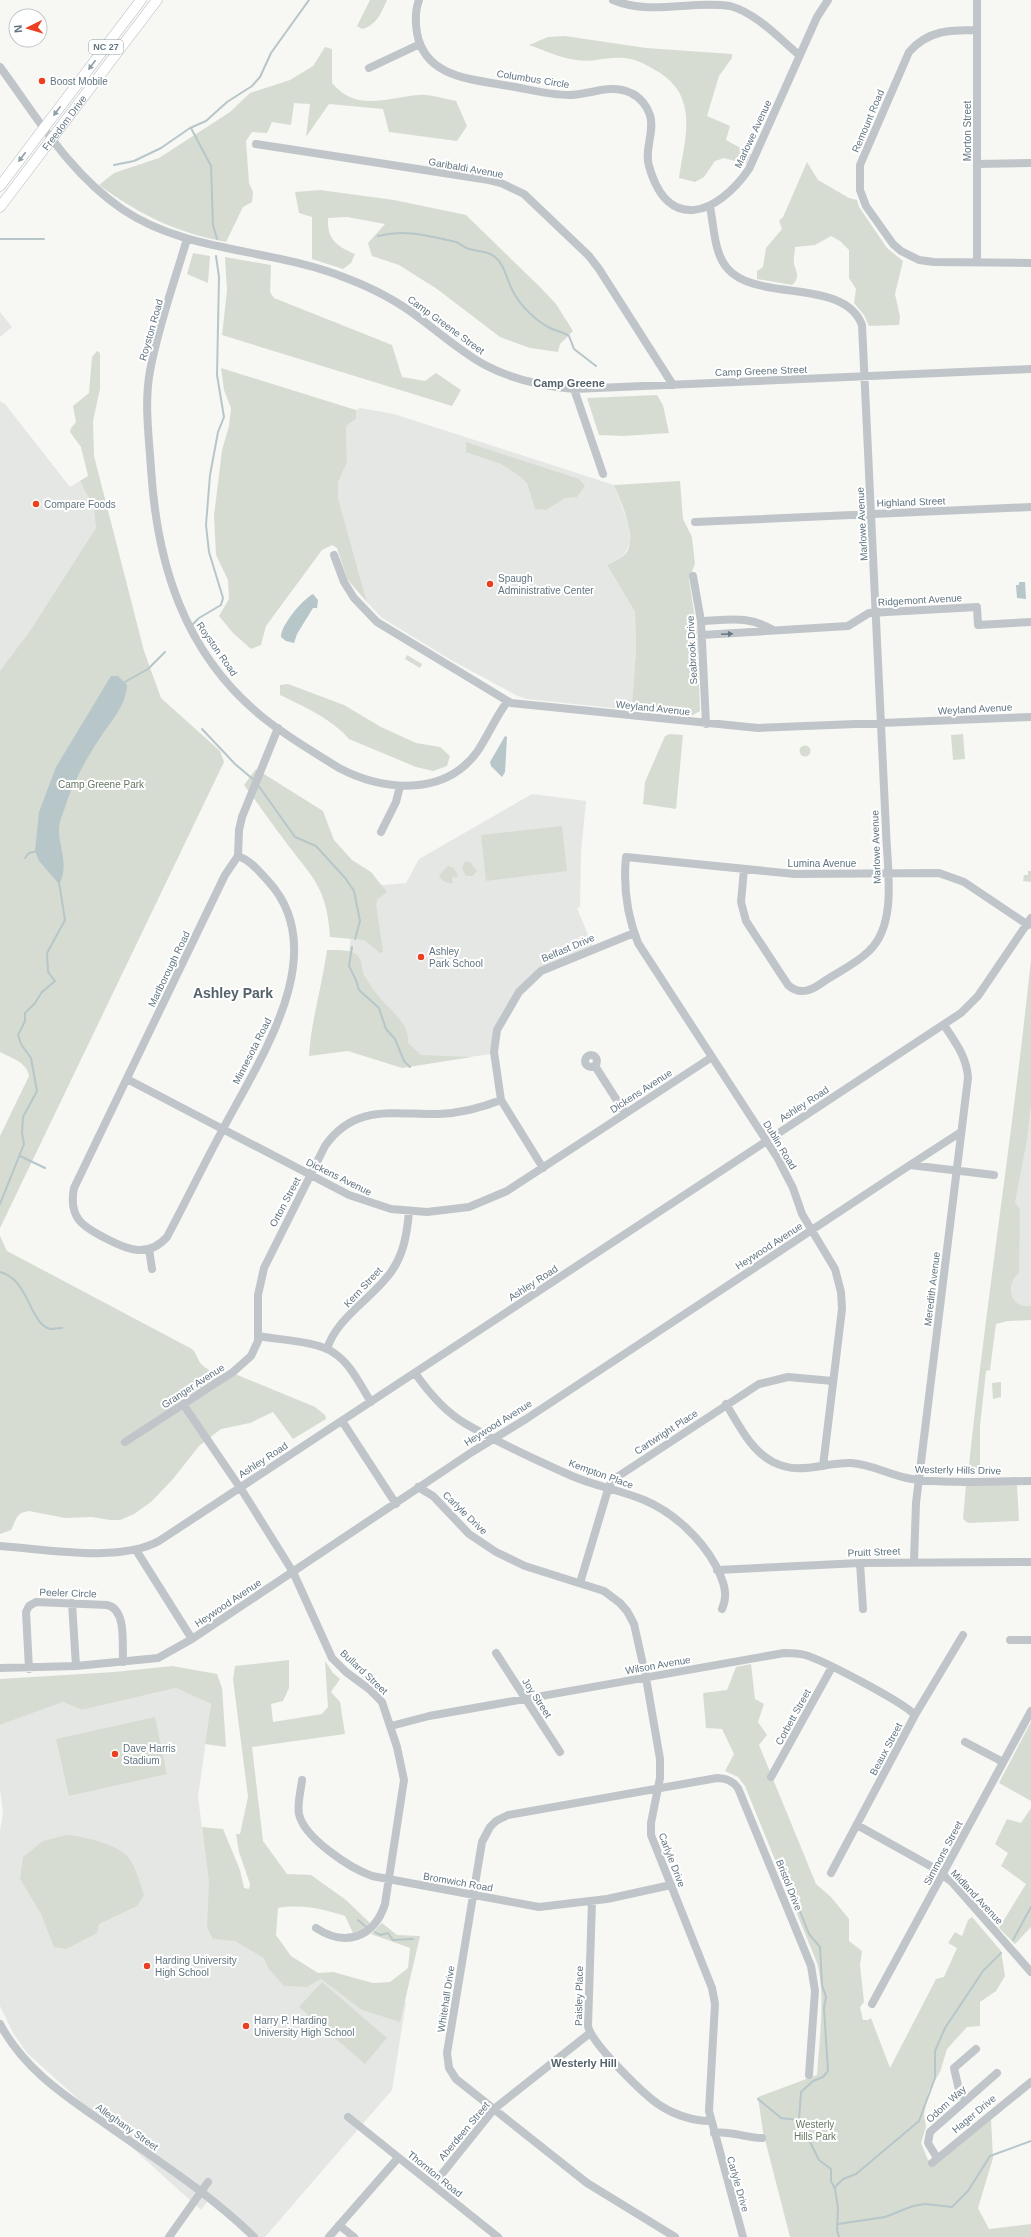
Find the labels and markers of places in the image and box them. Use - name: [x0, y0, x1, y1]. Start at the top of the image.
- marker: Boost Mobile: [37, 76, 47, 86]
- place label: Boost Mobile: [50, 76, 108, 87]
- marker: Compare Foods: [31, 499, 41, 509]
- place label: Compare Foods: [44, 499, 116, 510]
- place label: Spaugh Administrative Center: [498, 573, 594, 596]
- marker: Spaugh Administrative Center: [485, 579, 495, 589]
- place label: Ashley Park School: [429, 946, 483, 969]
- marker: Ashley Park School: [416, 952, 426, 962]
- place label: Dave Harris Stadium: [123, 1743, 176, 1766]
- marker: Dave Harris Stadium: [110, 1749, 120, 1759]
- place label: Harding University High School: [155, 1955, 237, 1978]
- marker: Harding University High School: [142, 1961, 152, 1971]
- place label: Harry P. Harding University High School: [254, 2015, 355, 2038]
- marker: Harry P. Harding University High School: [241, 2021, 251, 2031]

